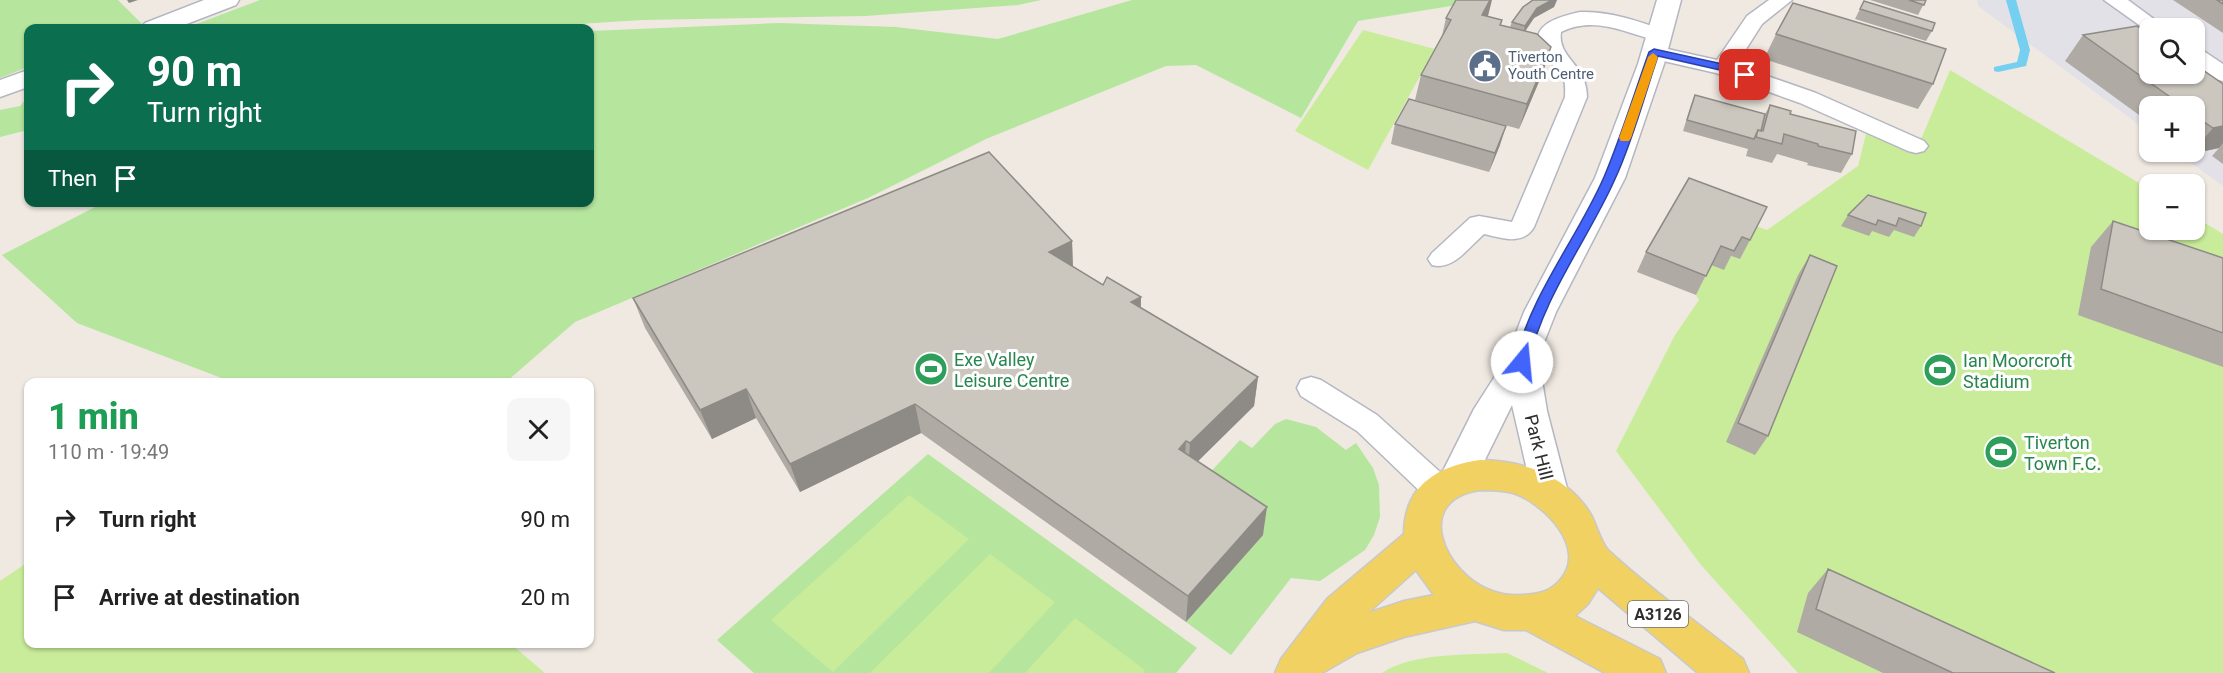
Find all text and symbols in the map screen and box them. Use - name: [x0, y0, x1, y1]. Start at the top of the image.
- map controls: [2139, 18, 2205, 240]
- button: search: [2139, 18, 2205, 84]
- text: 90 m: [147, 47, 242, 96]
- icon: right: [48, 48, 126, 126]
- public building icon: Tiverton Youth Centre: [1467, 48, 1503, 84]
- place label: Tiverton Youth Centre: [1508, 48, 1594, 83]
- pin: [1719, 49, 1770, 100]
- icon: arrive: [1728, 58, 1761, 91]
- button: +: [2139, 96, 2205, 162]
- text: Turn right: [147, 97, 262, 129]
- icon: arrive: [109, 162, 142, 195]
- text: Then: [48, 166, 97, 191]
- button: −: [2139, 174, 2205, 240]
- position arrow: [1490, 330, 1554, 394]
- place label: Exe Valley Leisure Centre: [954, 349, 1069, 391]
- place label: Ian Moorcroft Stadium: [1963, 350, 2072, 392]
- sports icon: Exe Valley Leisure Centre: [913, 351, 949, 387]
- sports icon: Ian Moorcroft Stadium: [1922, 352, 1958, 388]
- text: 1 min: [48, 396, 139, 438]
- button: close: [507, 398, 570, 461]
- street label: Park Hill: [1521, 412, 1557, 482]
- place label: Tiverton Town F.C.: [2024, 432, 2101, 474]
- sports icon: Tiverton Town F.C.: [1983, 434, 2019, 470]
- text: 110 m · 19:49: [48, 440, 169, 464]
- icon: right: [48, 503, 81, 536]
- text: Turn right: [99, 507, 196, 532]
- text: 90 m: [521, 507, 570, 532]
- icon: arrive: [48, 581, 81, 614]
- text: Arrive at destination: [99, 585, 300, 610]
- text: 20 m: [521, 585, 570, 610]
- road number: A3126: [1628, 601, 1688, 627]

